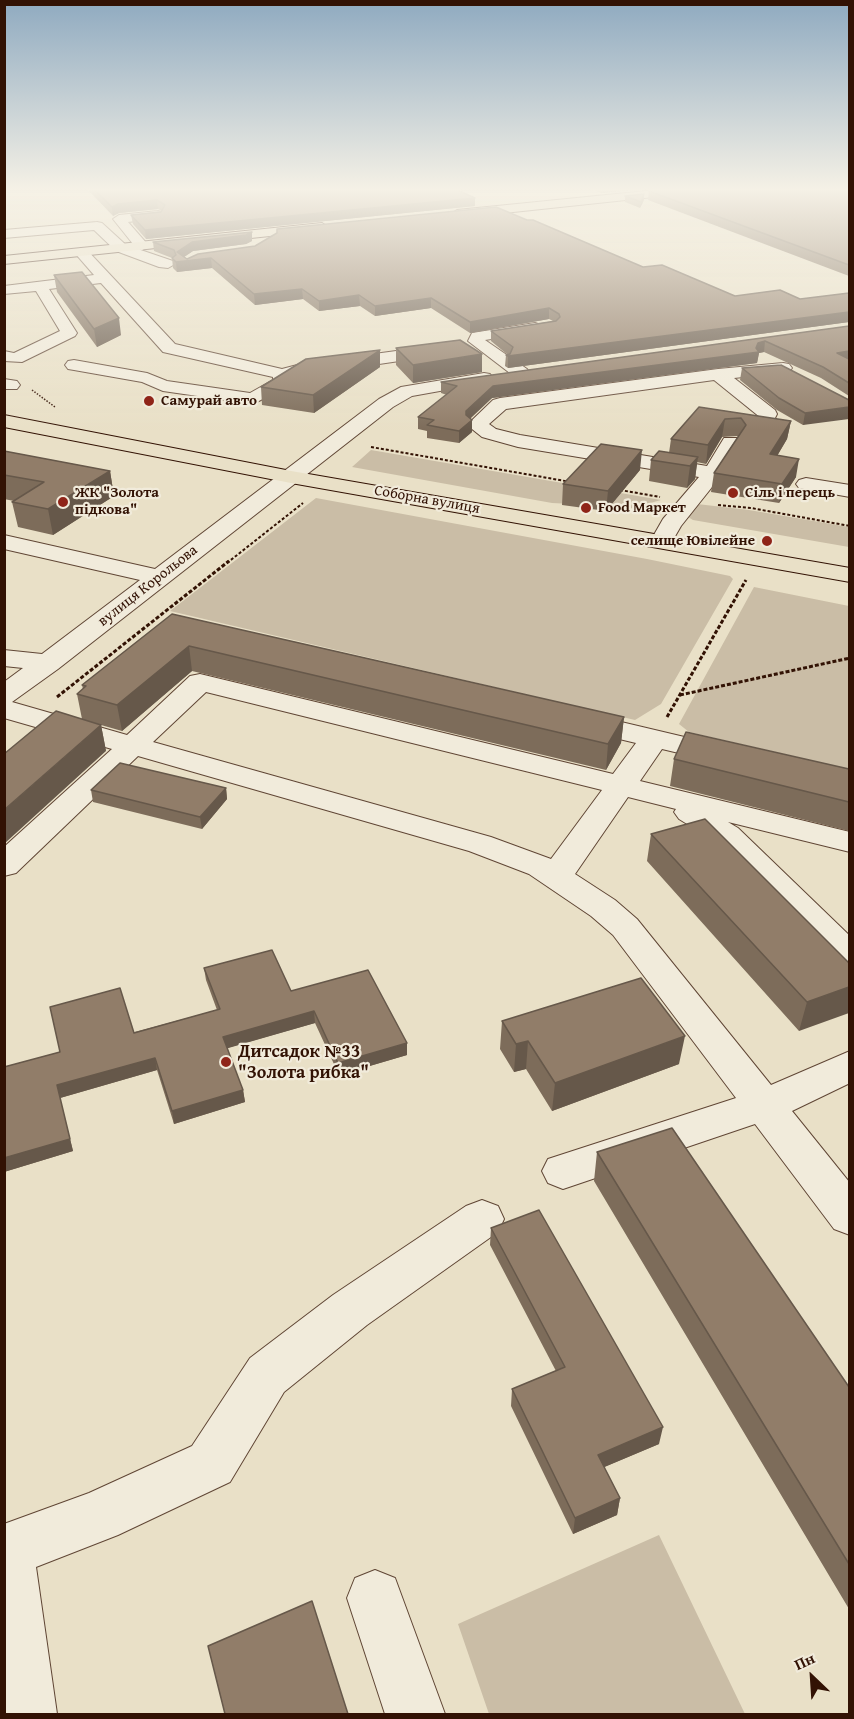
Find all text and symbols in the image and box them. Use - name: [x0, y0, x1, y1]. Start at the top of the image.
- place label: Самурай авто: [161, 392, 257, 410]
- marker: Самурай авто: [142, 394, 156, 408]
- street label: Соборна вулиця: [373, 482, 481, 518]
- place label: ЖК "Золота підкова": [75, 484, 159, 519]
- place label: Сіль і перець: [745, 484, 835, 502]
- marker: Сіль і перець: [726, 486, 740, 500]
- marker: ЖК "Золота підкова": [56, 495, 70, 509]
- place label: Food Маркет: [598, 499, 686, 517]
- marker: Food Маркет: [579, 501, 593, 515]
- place label: селище Ювілейне: [631, 532, 755, 550]
- marker: селище Ювілейне: [760, 534, 774, 548]
- street label: вулиця Корольова: [95, 541, 201, 631]
- place label: Дитсадок №33 "Золота рибка": [238, 1041, 369, 1084]
- marker: Дитсадок №33 "Золота рибка": [219, 1055, 233, 1069]
- text: Пн: [790, 1645, 819, 1676]
- north arrow: [782, 1647, 842, 1707]

